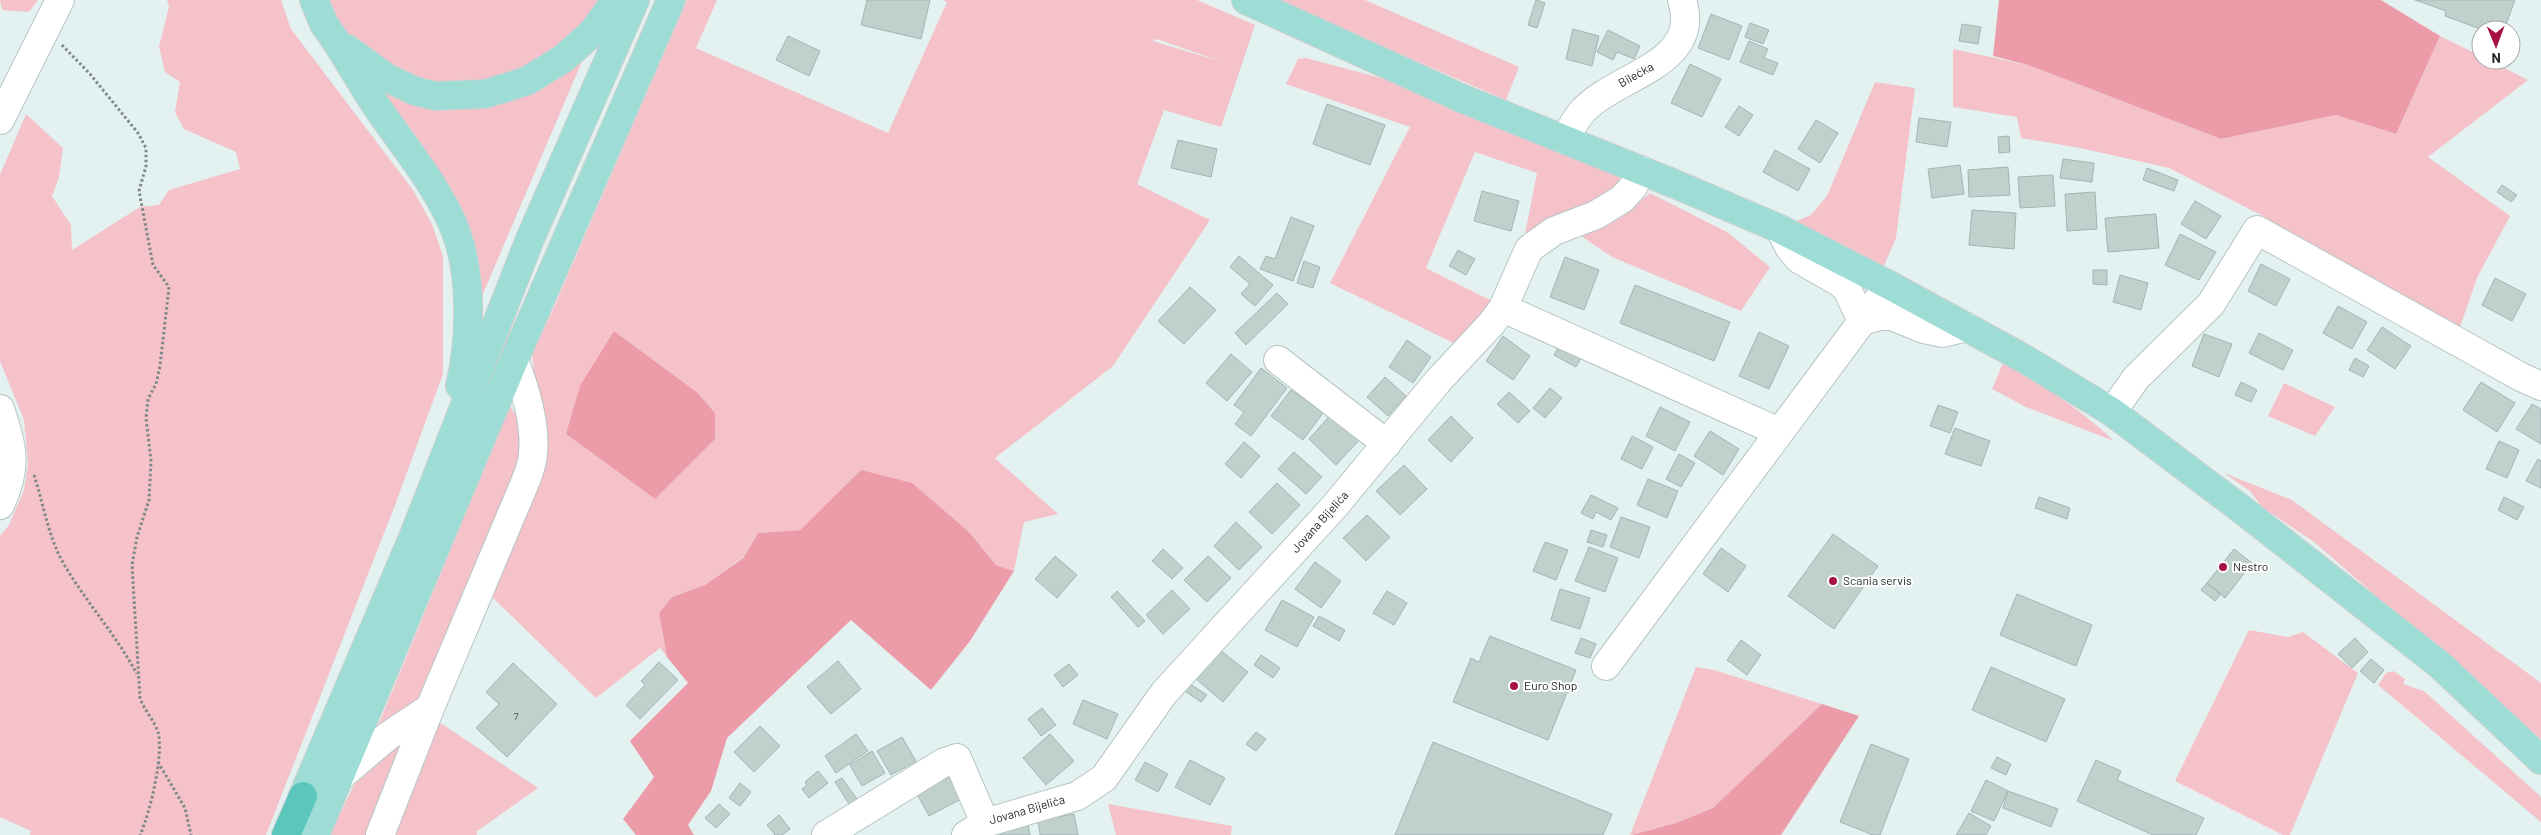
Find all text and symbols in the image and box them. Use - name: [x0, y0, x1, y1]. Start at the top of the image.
- north arrow: [2471, 20, 2521, 70]
- text: N: [2491, 50, 2501, 67]
- street label: Bilećka: [1615, 59, 1656, 89]
- street label: Jovana Bijelića: [1288, 488, 1351, 555]
- place label: Nestro: [2233, 559, 2268, 573]
- marker: Nestro: [2217, 561, 2229, 573]
- place label: Scania servis: [1843, 573, 1912, 587]
- marker: Scania servis: [1827, 575, 1839, 587]
- place label: Euro Shop: [1524, 678, 1578, 692]
- marker: Euro Shop: [1508, 680, 1520, 692]
- house number: 7: [514, 710, 519, 722]
- street label: Jovana Bijelića: [987, 792, 1066, 827]

